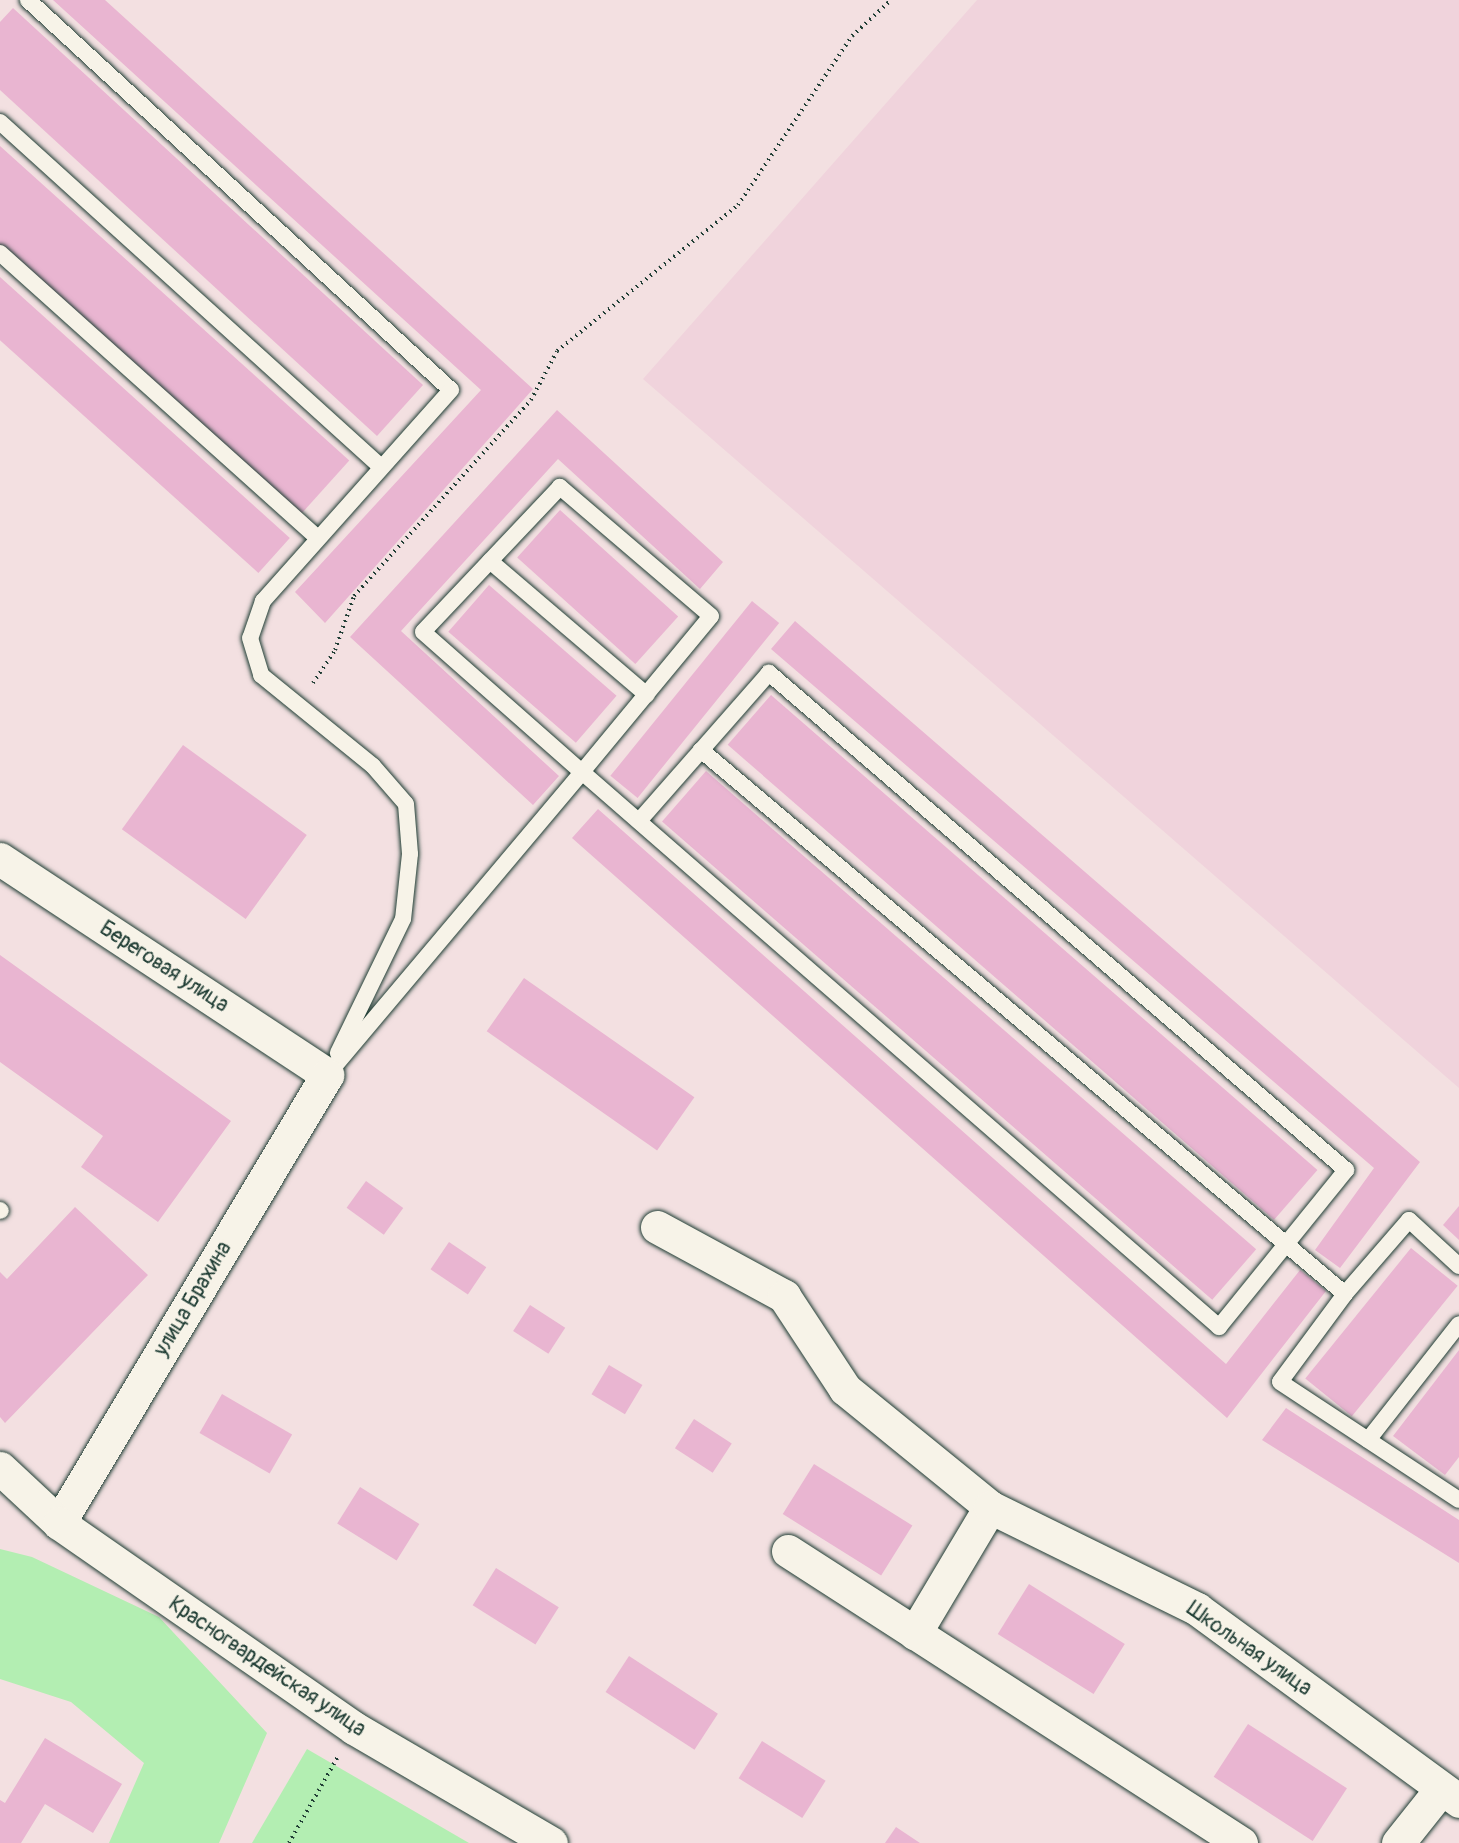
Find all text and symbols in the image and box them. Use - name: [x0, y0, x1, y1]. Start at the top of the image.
- street label: Береговая улица: [95, 916, 233, 1018]
- street label: улица Брахина: [149, 1237, 237, 1361]
- street label: Красногвардейская улица: [164, 1592, 370, 1742]
- street label: Школьная улица: [1182, 1597, 1316, 1701]

